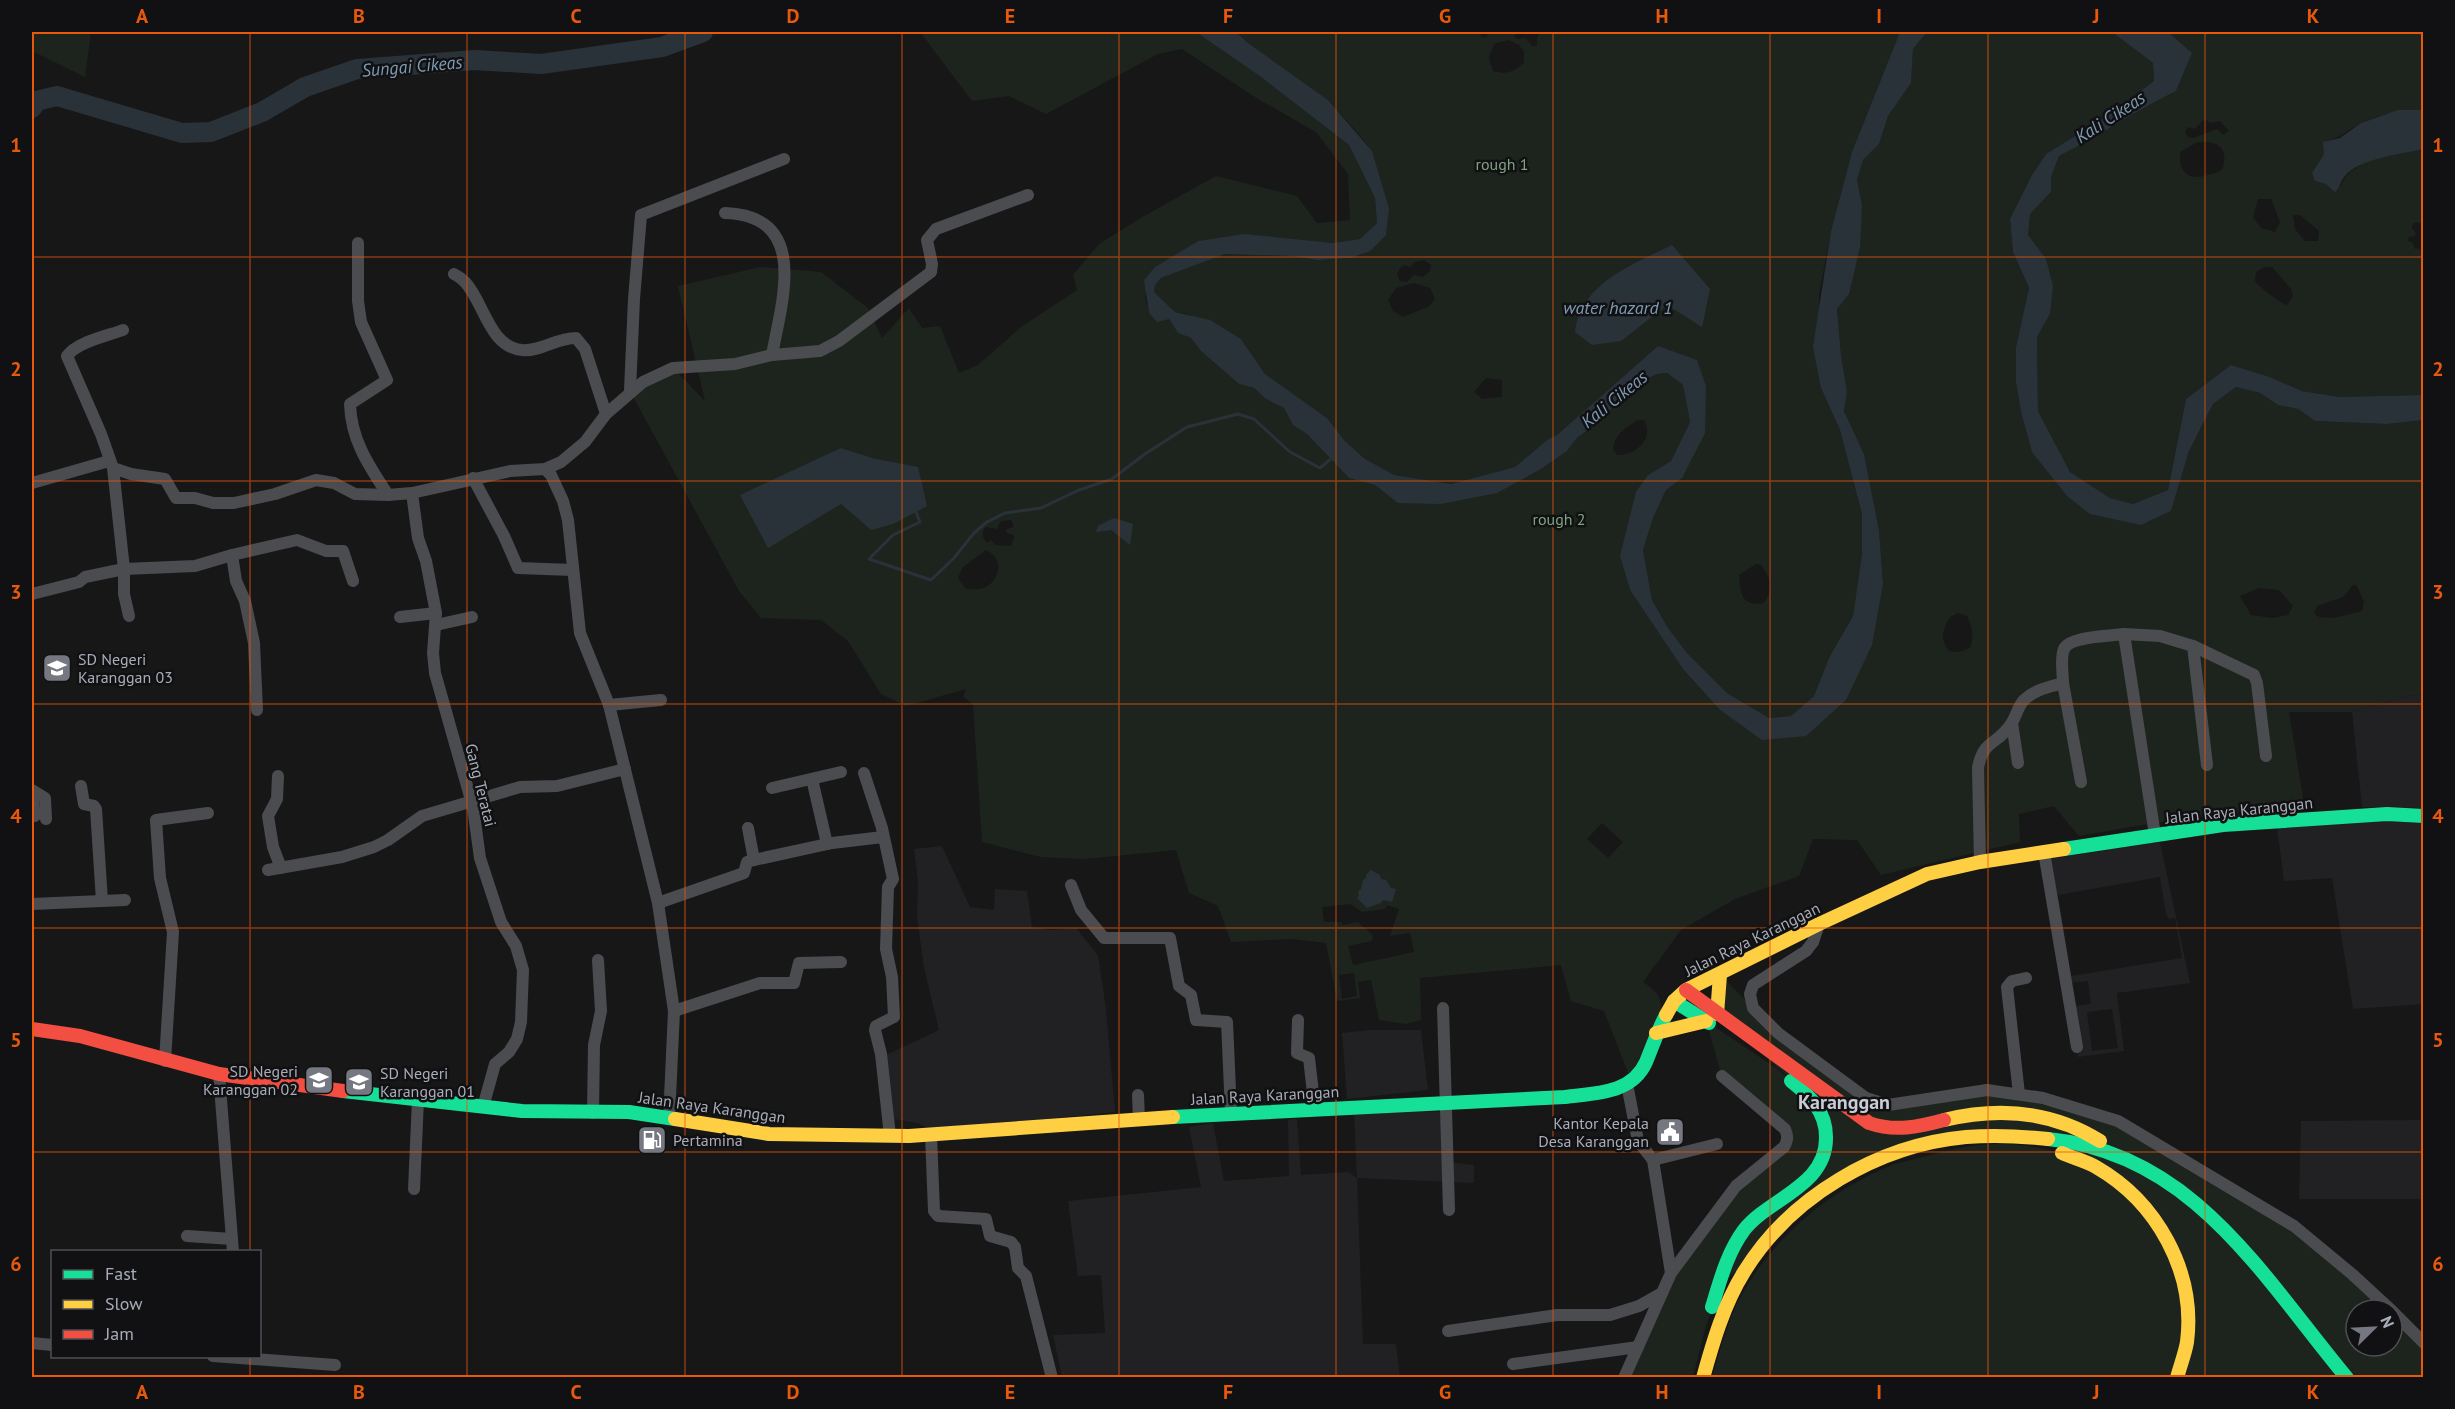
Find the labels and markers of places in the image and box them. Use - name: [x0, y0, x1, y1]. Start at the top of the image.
- place label: SD Negeri Karanggan 03: [78, 649, 173, 687]
- school or university icon: SD Negeri Karanggan 03: [41, 652, 73, 684]
- place label: SD Negeri Karanggan 02: [203, 1061, 298, 1099]
- place label: SD Negeri Karanggan 01: [380, 1063, 475, 1101]
- school or university icon: SD Negeri Karanggan 02: [303, 1064, 335, 1096]
- school or university icon: SD Negeri Karanggan 01: [343, 1066, 375, 1098]
- place label: Kantor Kepala Desa Karanggan: [1538, 1113, 1649, 1151]
- public building icon: Kantor Kepala Desa Karanggan: [1654, 1116, 1686, 1148]
- fuel station icon: Pertamina: [636, 1124, 668, 1156]
- place label: Pertamina: [673, 1130, 743, 1150]

